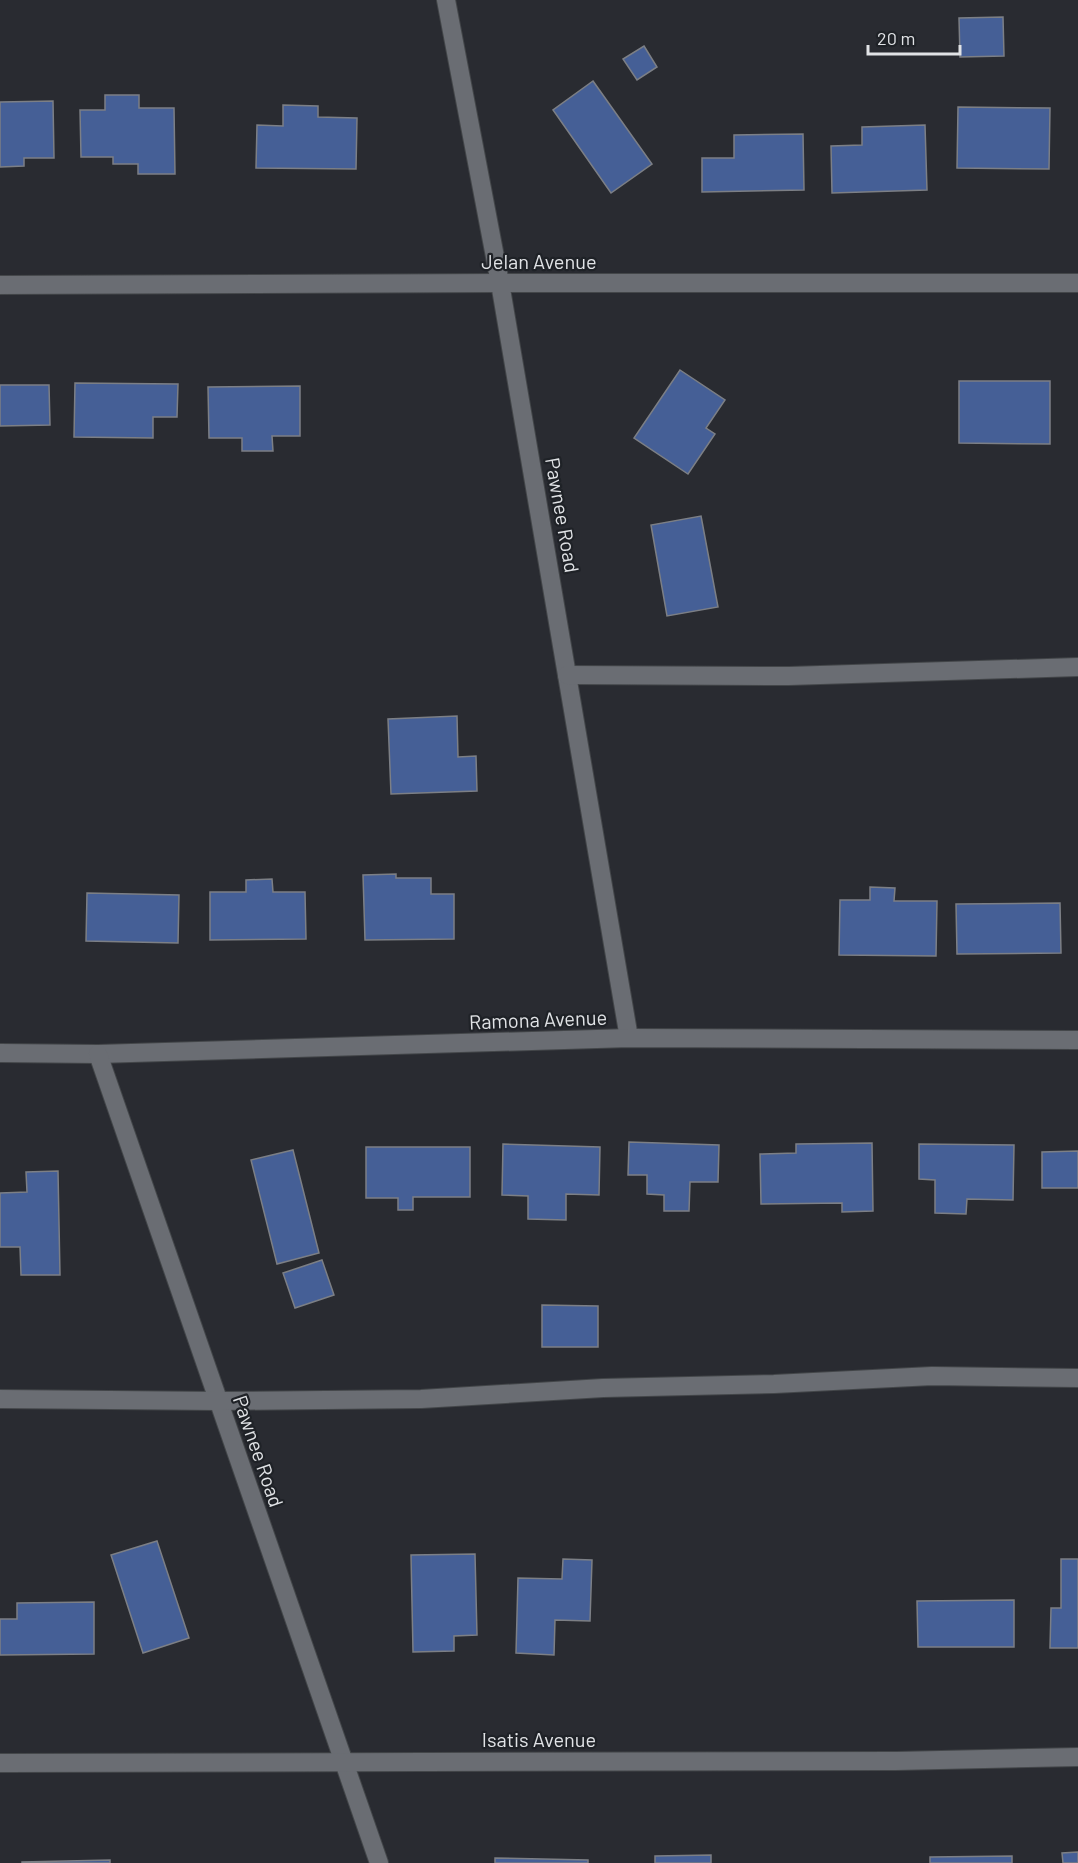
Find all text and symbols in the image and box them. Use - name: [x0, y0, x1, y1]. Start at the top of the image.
- scale bar: [868, 18, 960, 56]
- text: 20 m: [877, 27, 915, 49]
- street label: Jelan Avenue: [481, 249, 597, 273]
- street label: Pawnee Road: [541, 456, 585, 574]
- street label: Ramona Avenue: [468, 1005, 608, 1033]
- street label: Pawnee Road: [229, 1392, 289, 1510]
- street label: Isatis Avenue: [482, 1727, 596, 1751]

